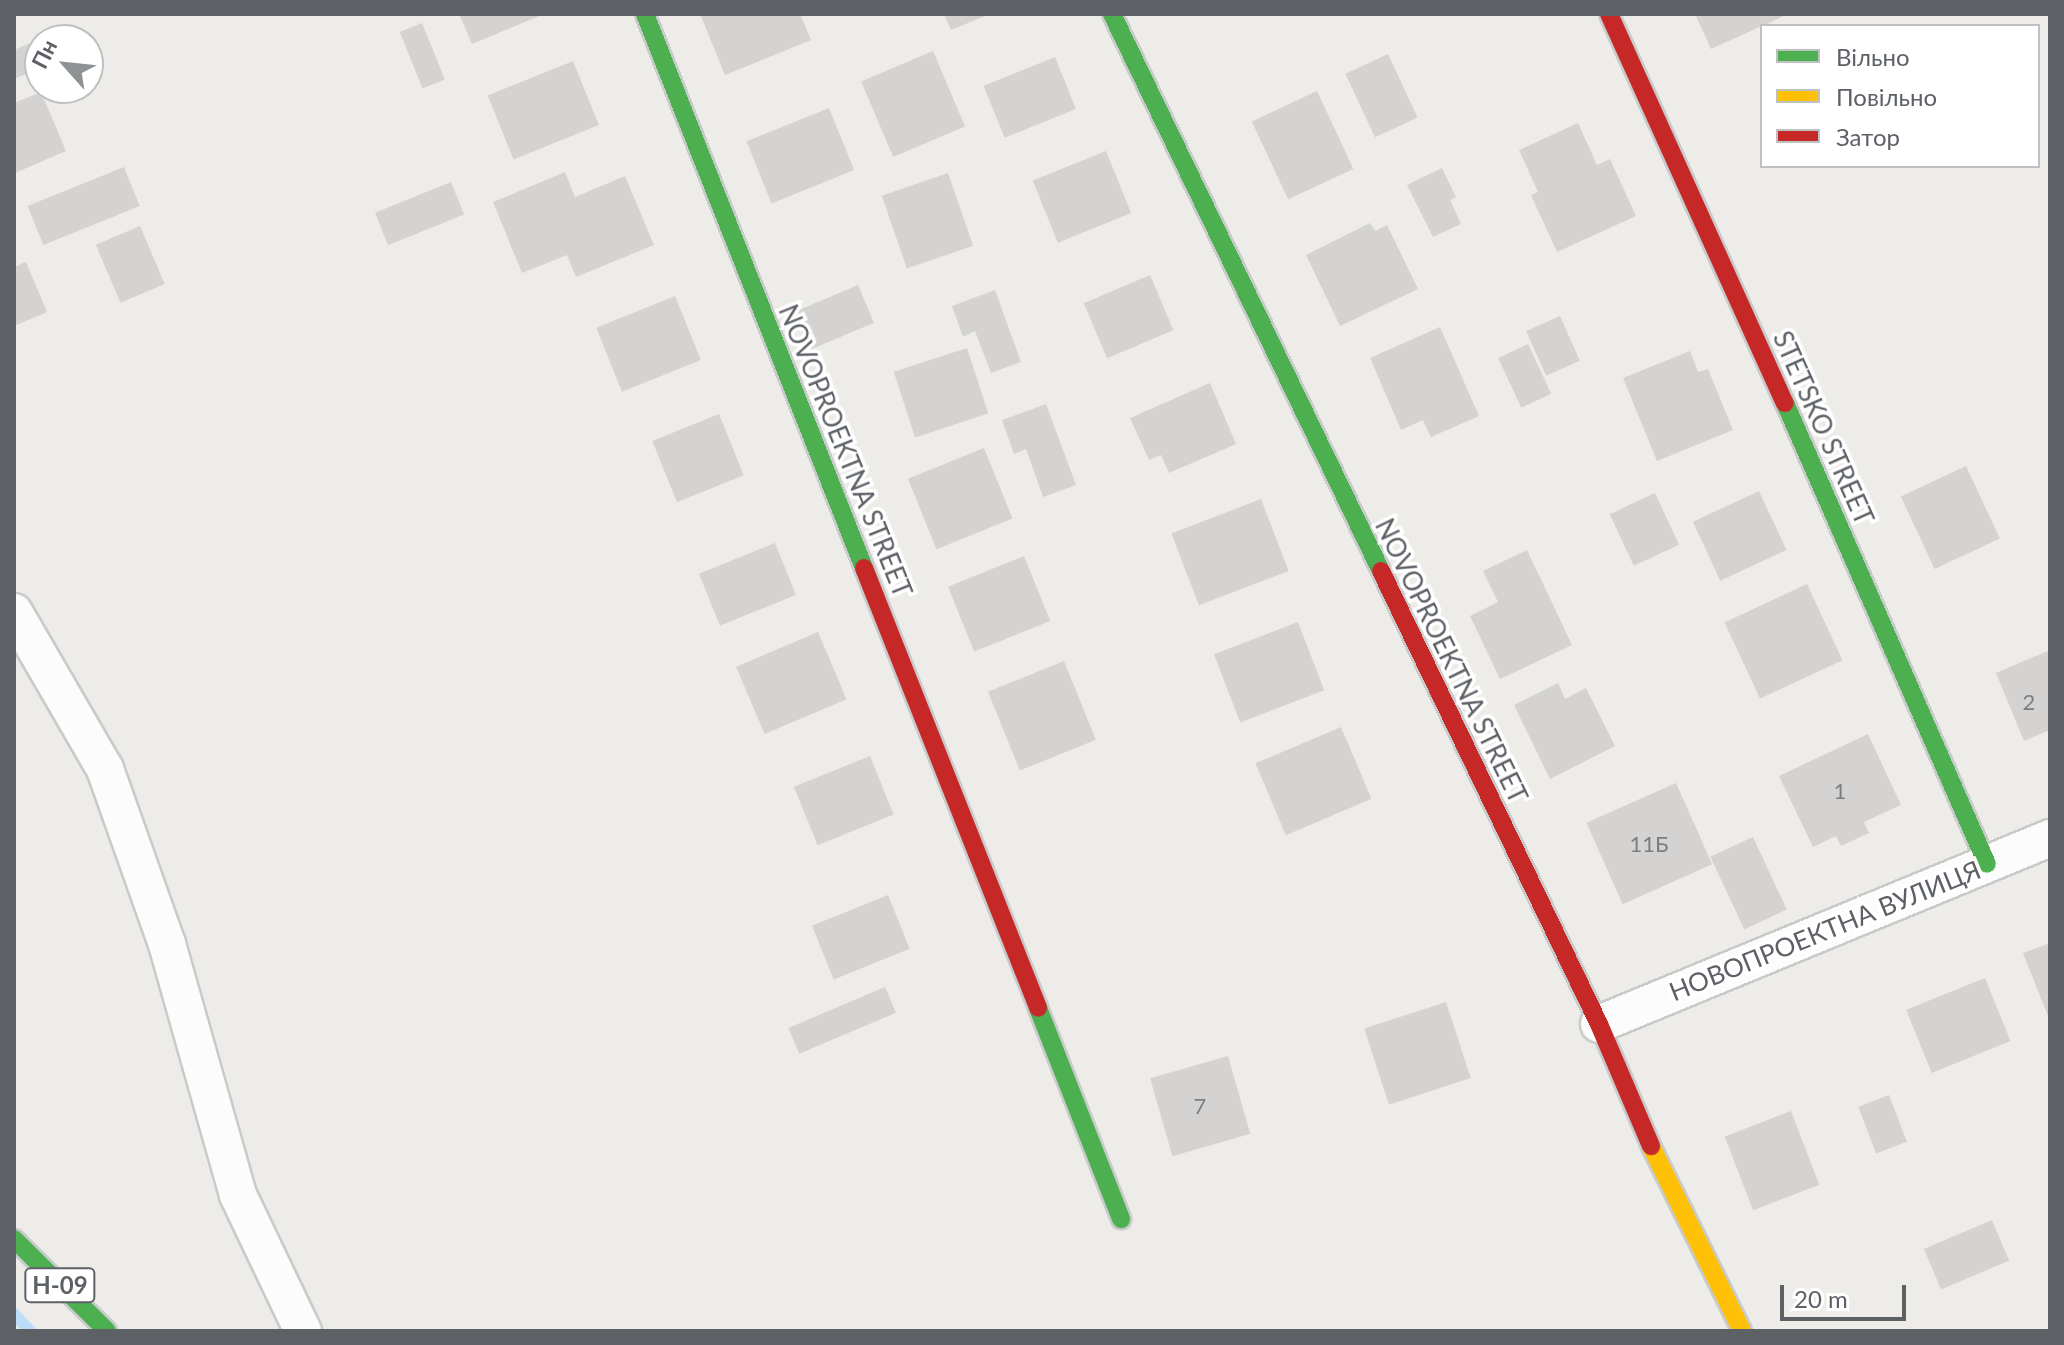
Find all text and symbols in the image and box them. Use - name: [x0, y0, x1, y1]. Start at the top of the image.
- north arrow: [24, 24, 104, 104]
- legend: [1760, 24, 2040, 168]
- text: Пн: [25, 35, 63, 73]
- text: Вільно: [1836, 42, 1910, 71]
- text: Повільно: [1836, 82, 1937, 111]
- text: Затор: [1836, 122, 1900, 151]
- street label: NOVOPROEKTNA STREET: [772, 300, 918, 602]
- street label: STETSKO STREET: [1766, 326, 1880, 530]
- street label: NOVOPROEKTNA STREET: [1368, 513, 1534, 809]
- house number: 2: [2023, 689, 2035, 715]
- house number: 1: [1834, 778, 1846, 804]
- house number: 11Б: [1629, 831, 1669, 857]
- street label: НОВОПРОЕКТНА ВУЛИЦЯ: [1665, 854, 1985, 1008]
- house number: 7: [1194, 1093, 1206, 1119]
- road number: Н-09: [24, 1265, 96, 1305]
- scale bar: [1784, 1269, 1910, 1319]
- text: 20 m: [1794, 1284, 1848, 1313]

